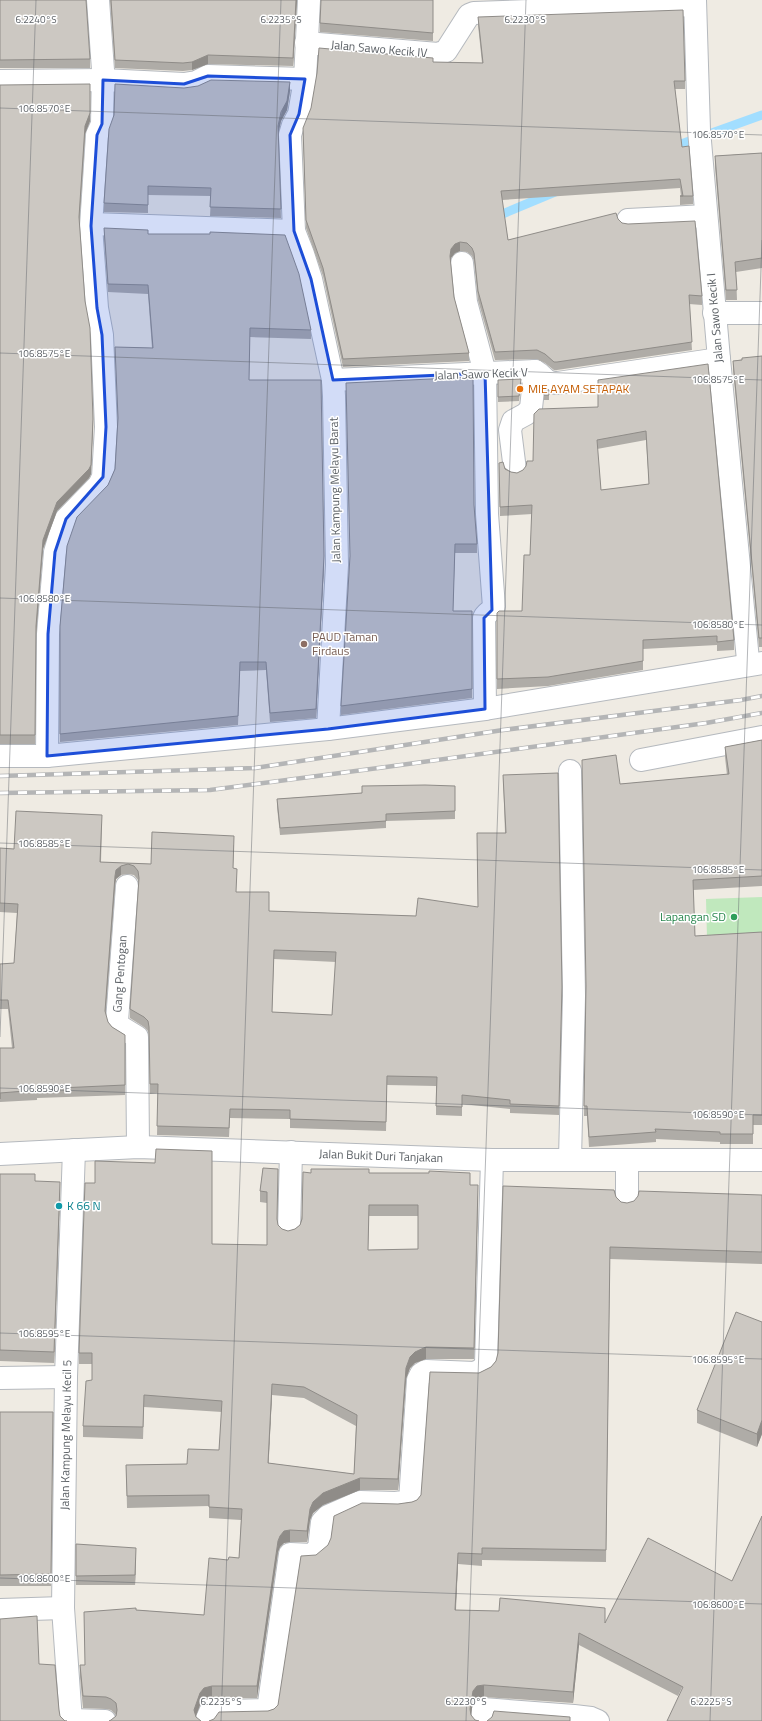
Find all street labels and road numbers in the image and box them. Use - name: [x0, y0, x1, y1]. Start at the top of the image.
- street label: Jalan Sawo Kecik IV: [330, 35, 428, 62]
- street label: Jalan Sawo Kecik I: [701, 272, 728, 364]
- street label: Jalan Sawo Kecik V: [434, 362, 528, 385]
- street label: Jalan Kampung Melayu Barat: [324, 416, 345, 563]
- street label: Gang Pentogan: [107, 935, 132, 1013]
- street label: Jalan Bukit Duri Tanjakan: [319, 1144, 444, 1167]
- street label: Jalan Kampung Melayu Kecil 5: [55, 1359, 76, 1510]

